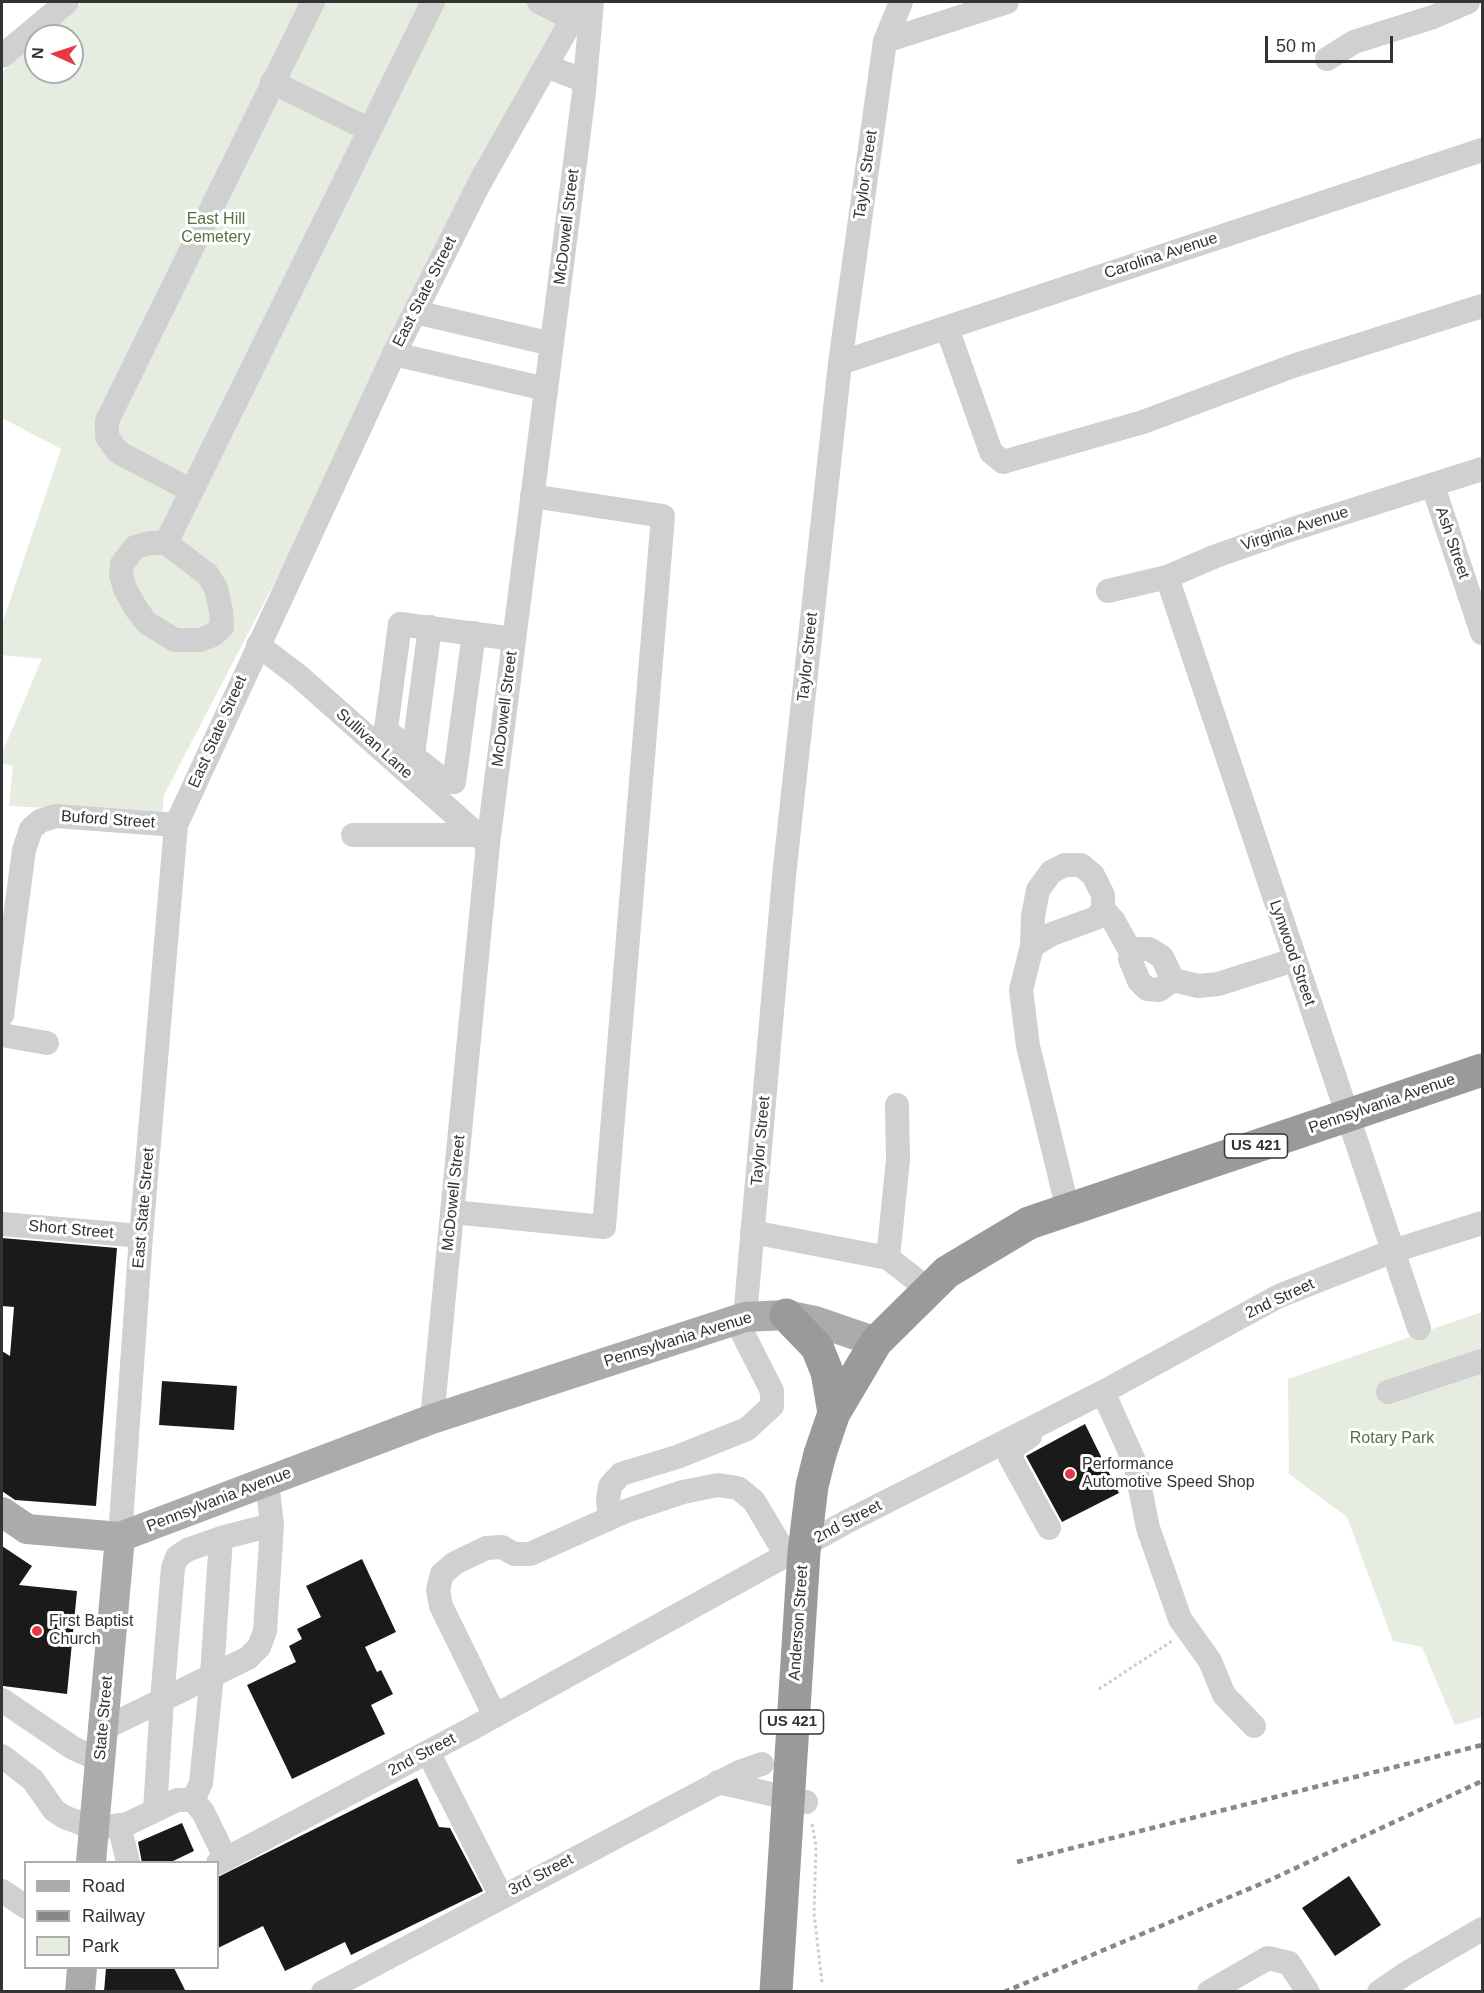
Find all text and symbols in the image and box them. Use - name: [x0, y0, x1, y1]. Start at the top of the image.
- north arrow: [24, 24, 84, 84]
- scale bar: [1268, 24, 1396, 62]
- text: 50 m: [1276, 36, 1316, 56]
- text: N: [29, 47, 46, 59]
- street label: Taylor Street: [850, 129, 882, 221]
- street label: McDowell Street: [550, 168, 584, 286]
- park label: East Hill Cemetery: [181, 210, 251, 248]
- street label: Carolina Avenue: [1102, 229, 1220, 283]
- street label: East State Street: [389, 234, 461, 350]
- street label: Virginia Avenue: [1239, 503, 1351, 555]
- street label: Ash Street: [1431, 505, 1473, 581]
- street label: Taylor Street: [794, 611, 822, 703]
- street label: McDowell Street: [488, 650, 522, 768]
- street label: East State Street: [185, 673, 251, 791]
- street label: Sullivan Lane: [332, 705, 416, 783]
- street label: Buford Street: [60, 807, 156, 833]
- street label: Lynwood Street: [1265, 898, 1319, 1008]
- street label: Pennsylvania Avenue: [1306, 1070, 1458, 1138]
- street label: Taylor Street: [748, 1095, 774, 1187]
- street label: McDowell Street: [438, 1134, 470, 1252]
- road number: US 421: [1224, 1134, 1288, 1158]
- street label: East State Street: [129, 1147, 159, 1269]
- street label: Short Street: [28, 1217, 114, 1243]
- street label: 2nd Street: [1242, 1275, 1318, 1323]
- street label: Pennsylvania Avenue: [602, 1308, 754, 1372]
- park label: Rotary Park: [1350, 1429, 1434, 1449]
- place label: Performance Automotive Speed Shop: [1082, 1455, 1255, 1493]
- street label: Pennsylvania Avenue: [144, 1464, 294, 1536]
- marker: Performance Automotive Speed Shop: [1063, 1467, 1077, 1481]
- street label: 2nd Street: [811, 1496, 885, 1548]
- street label: Anderson Street: [785, 1565, 813, 1681]
- place label: First Baptist Church: [49, 1612, 133, 1650]
- marker: First Baptist Church: [30, 1624, 44, 1638]
- street label: State Street: [91, 1675, 117, 1761]
- road number: US 421: [760, 1710, 824, 1734]
- street label: 2nd Street: [385, 1729, 459, 1781]
- street label: 3rd Street: [505, 1850, 577, 1900]
- legend: [24, 1861, 219, 1969]
- text: Road: [82, 1876, 125, 1896]
- text: Railway: [82, 1906, 145, 1926]
- text: Park: [82, 1936, 119, 1956]

